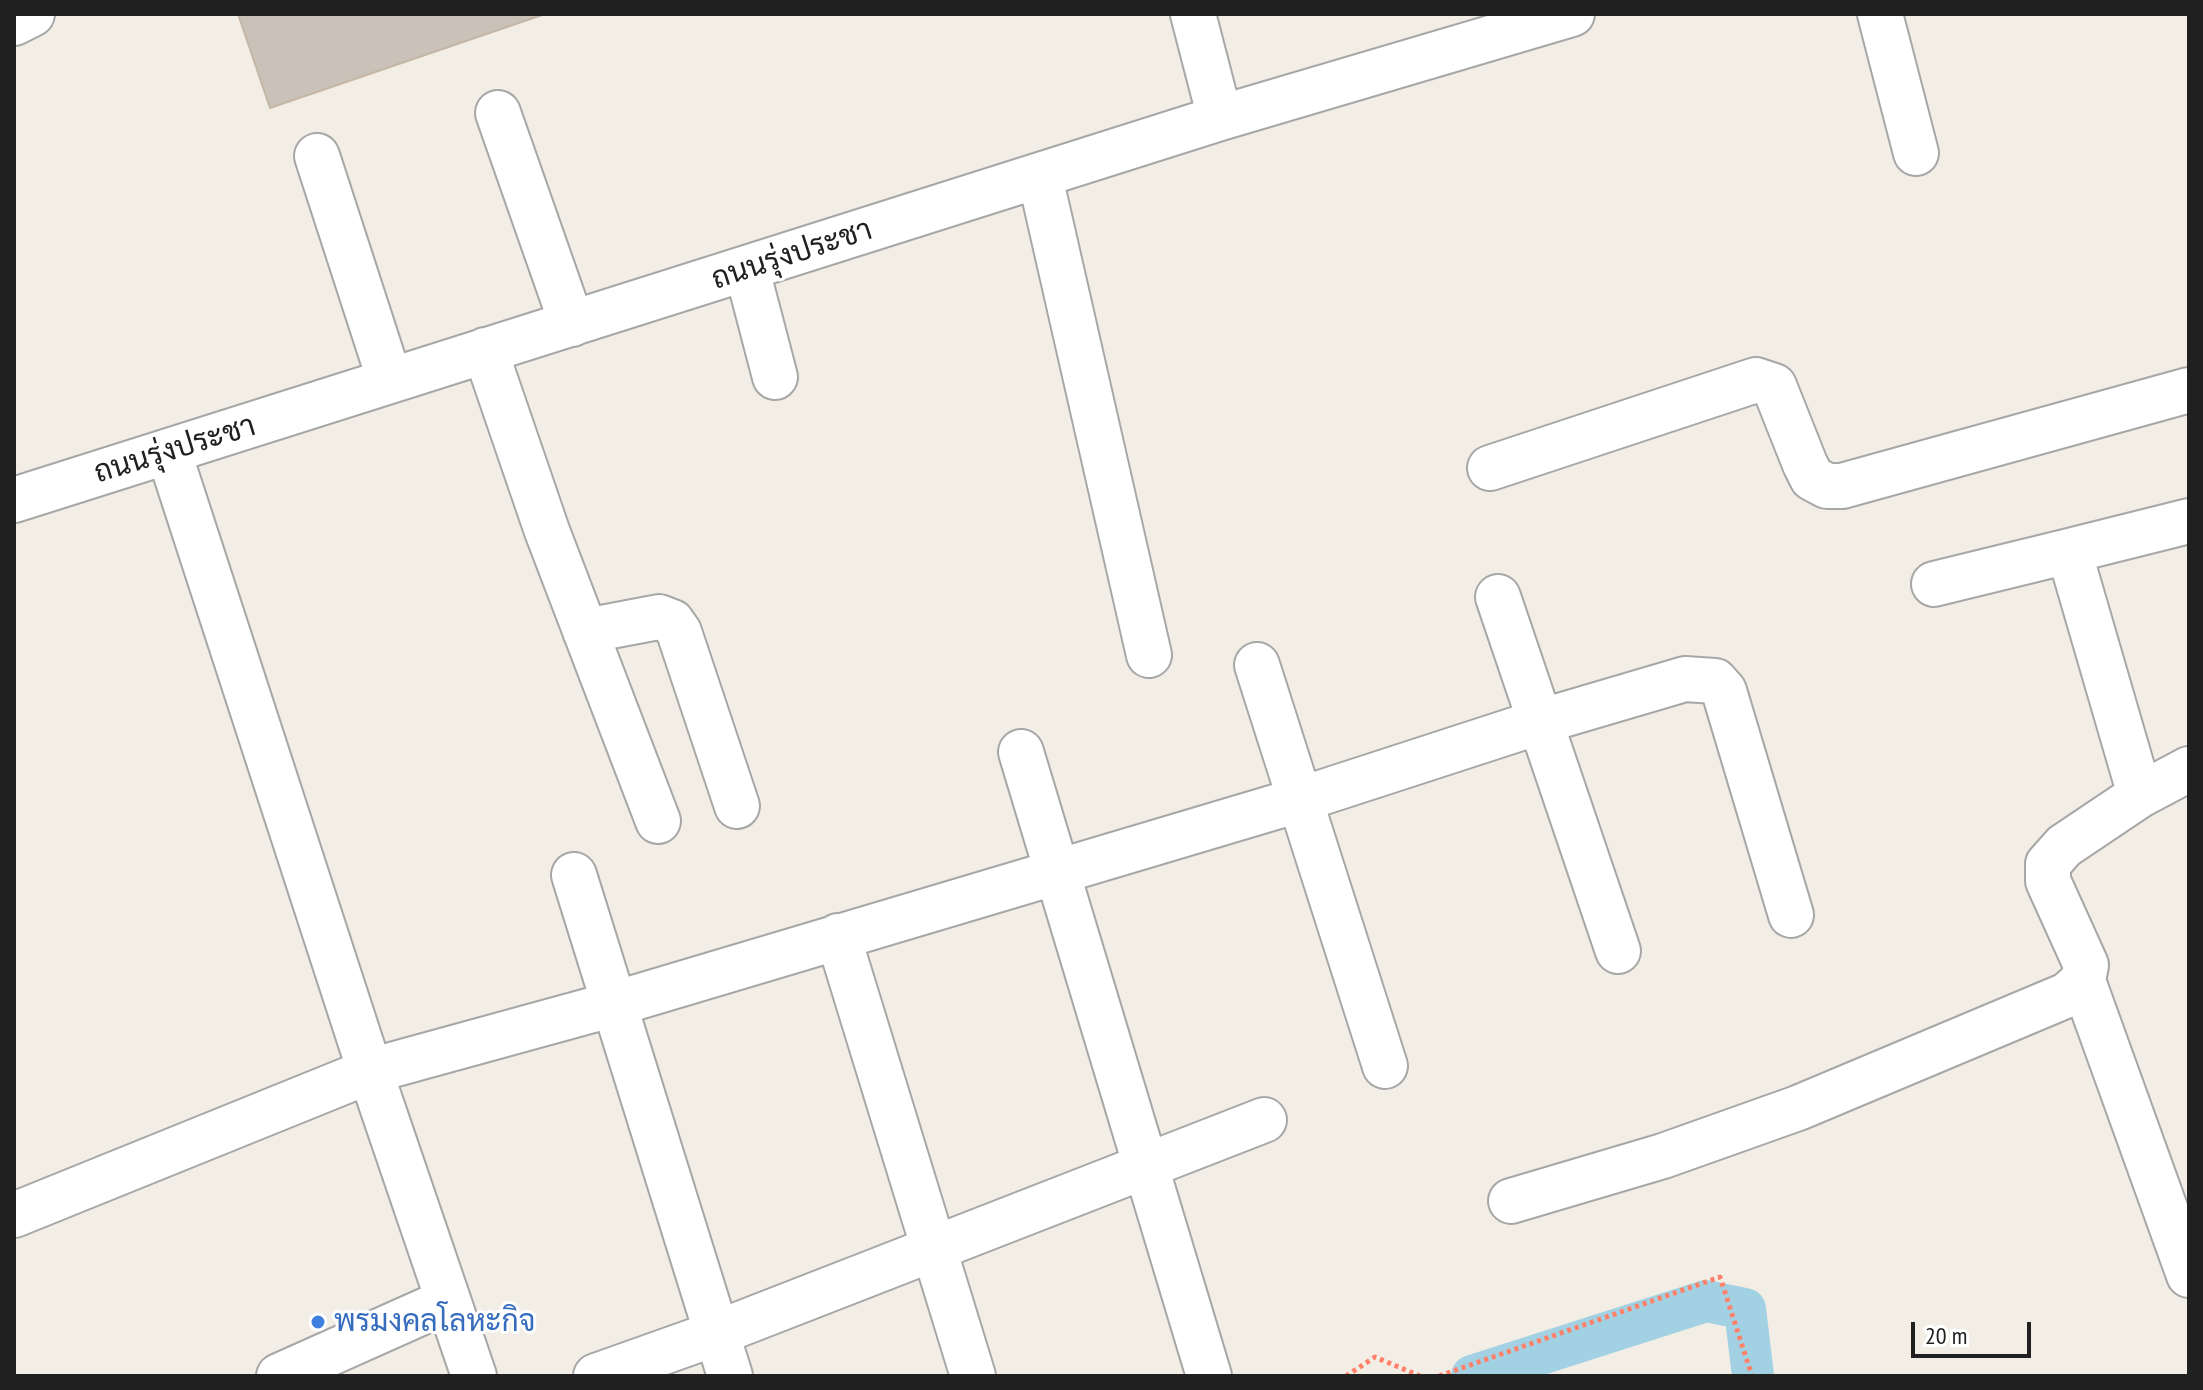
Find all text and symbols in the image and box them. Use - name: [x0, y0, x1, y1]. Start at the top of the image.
- street label: ถนนรุ่งประชา: [707, 212, 877, 298]
- street label: ถนนรุ่งประชา: [90, 408, 260, 492]
- place label: พรมงคลโลหะกิจ: [334, 1304, 535, 1340]
- scale bar: [1915, 1306, 2035, 1356]
- marker: พรมงคลโลหะกิจ: [309, 1313, 327, 1331]
- text: 20 m: [1925, 1320, 1967, 1351]

